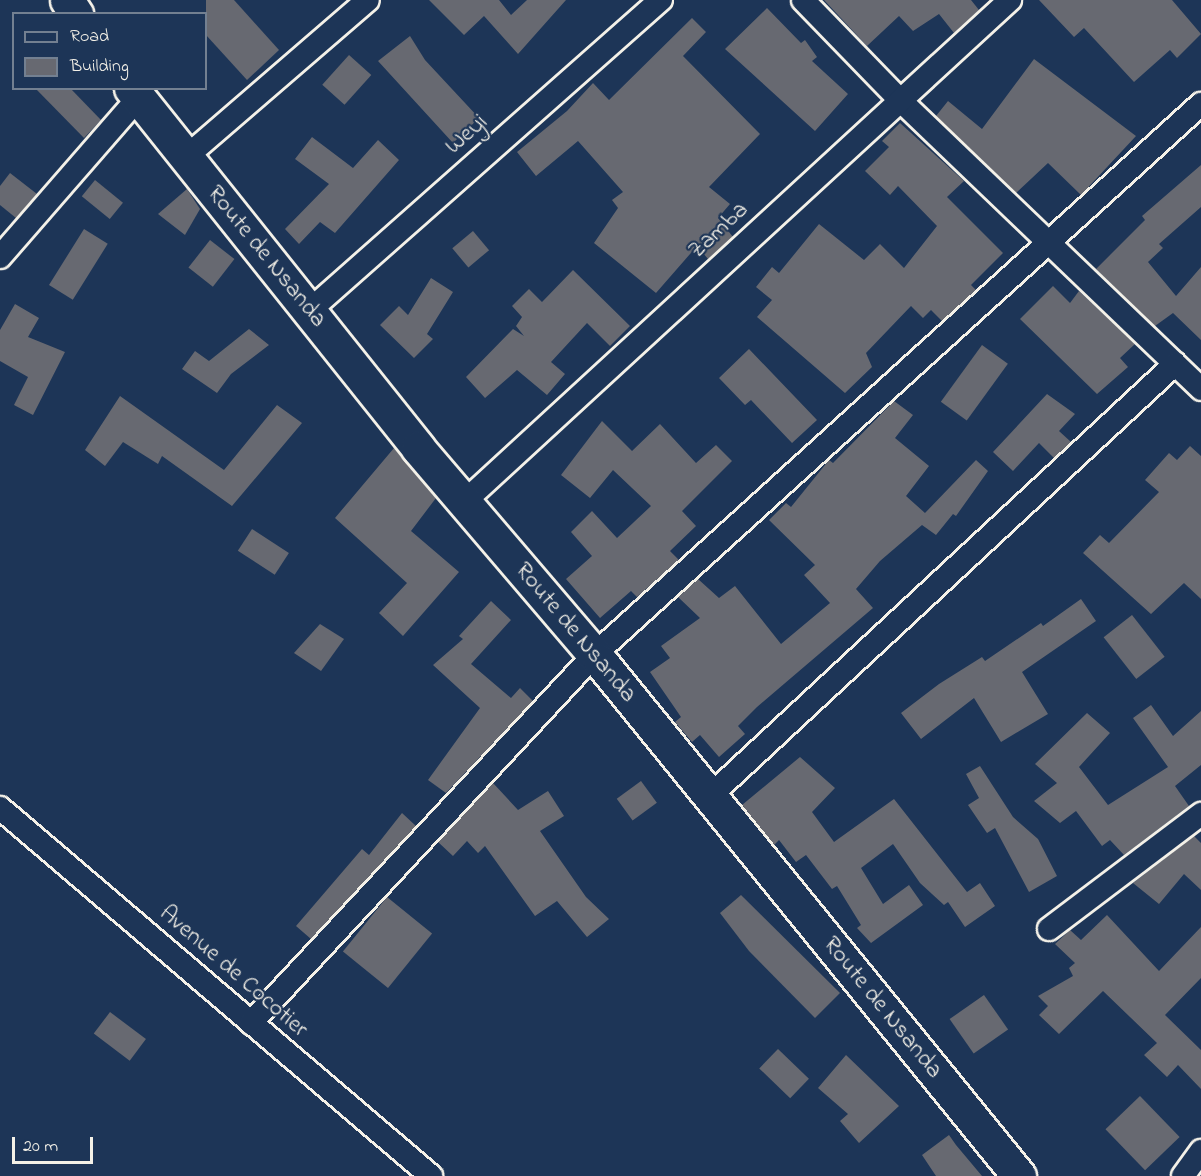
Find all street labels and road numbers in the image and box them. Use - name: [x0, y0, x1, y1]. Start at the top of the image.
- street label: Weyi: [440, 109, 494, 161]
- street label: Route de Nsanda: [200, 180, 332, 334]
- street label: Zamba: [683, 196, 755, 266]
- street label: Route de Nsanda: [508, 557, 642, 709]
- street label: Avenue de Cocotier: [153, 900, 313, 1044]
- street label: Route de Nsanda: [816, 931, 948, 1085]

